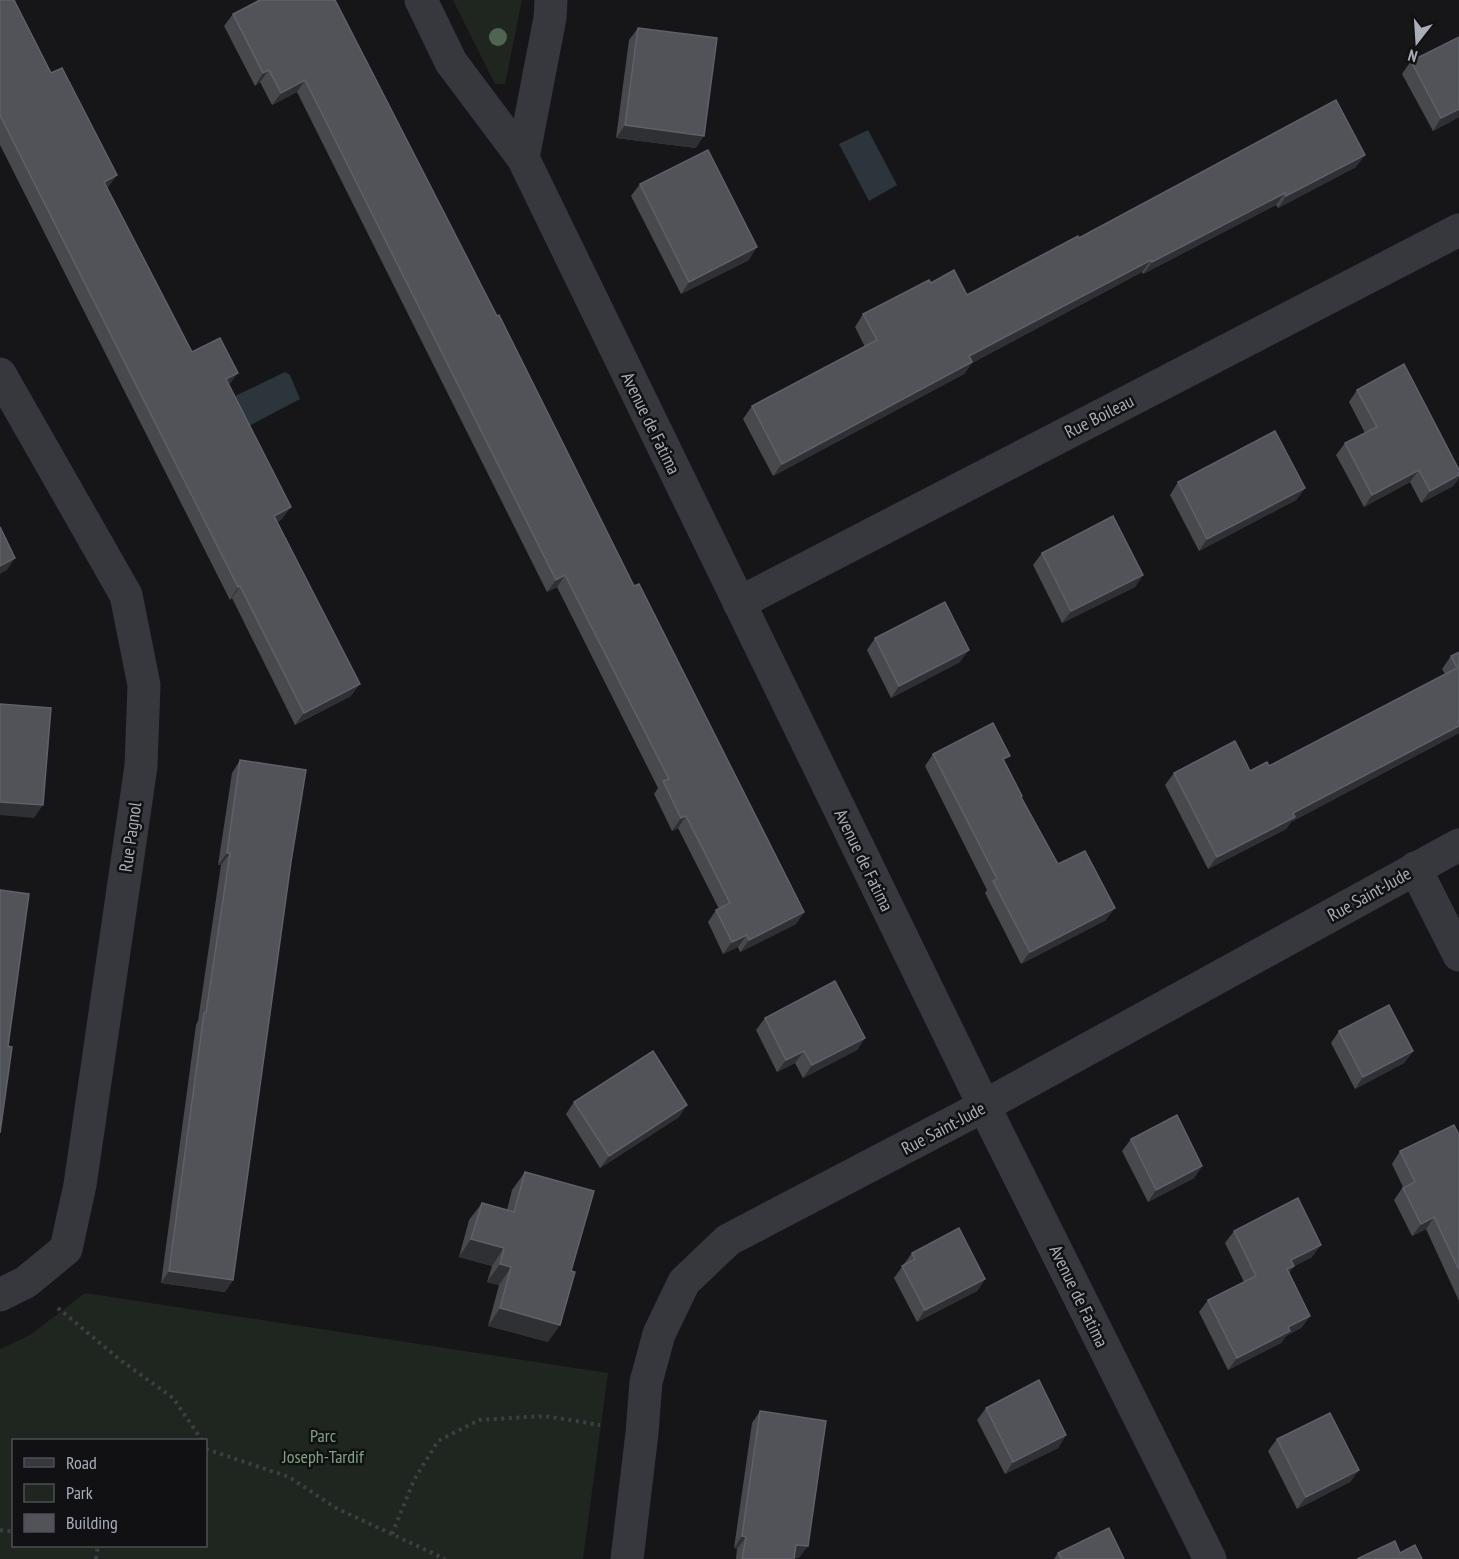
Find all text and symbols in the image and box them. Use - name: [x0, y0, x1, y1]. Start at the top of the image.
- north arrow: [1387, 12, 1447, 72]
- text: N: [1406, 46, 1420, 67]
- street label: Avenue de Fatima: [616, 368, 686, 478]
- street label: Rue Boileau: [1061, 389, 1137, 443]
- street label: Rue Pagnol: [114, 800, 146, 873]
- street label: Avenue de Fatima: [829, 805, 899, 915]
- street label: Rue Saint-Jude: [1323, 862, 1415, 926]
- street label: Rue Saint-Jude: [897, 1096, 989, 1160]
- street label: Avenue de Fatima: [1044, 1241, 1114, 1351]
- park label: Parc Joseph-Tardif: [281, 1424, 365, 1468]
- legend: [12, 1439, 207, 1547]
- text: Road: [66, 1451, 97, 1474]
- text: Park: [66, 1481, 93, 1504]
- text: Building: [66, 1511, 118, 1534]

